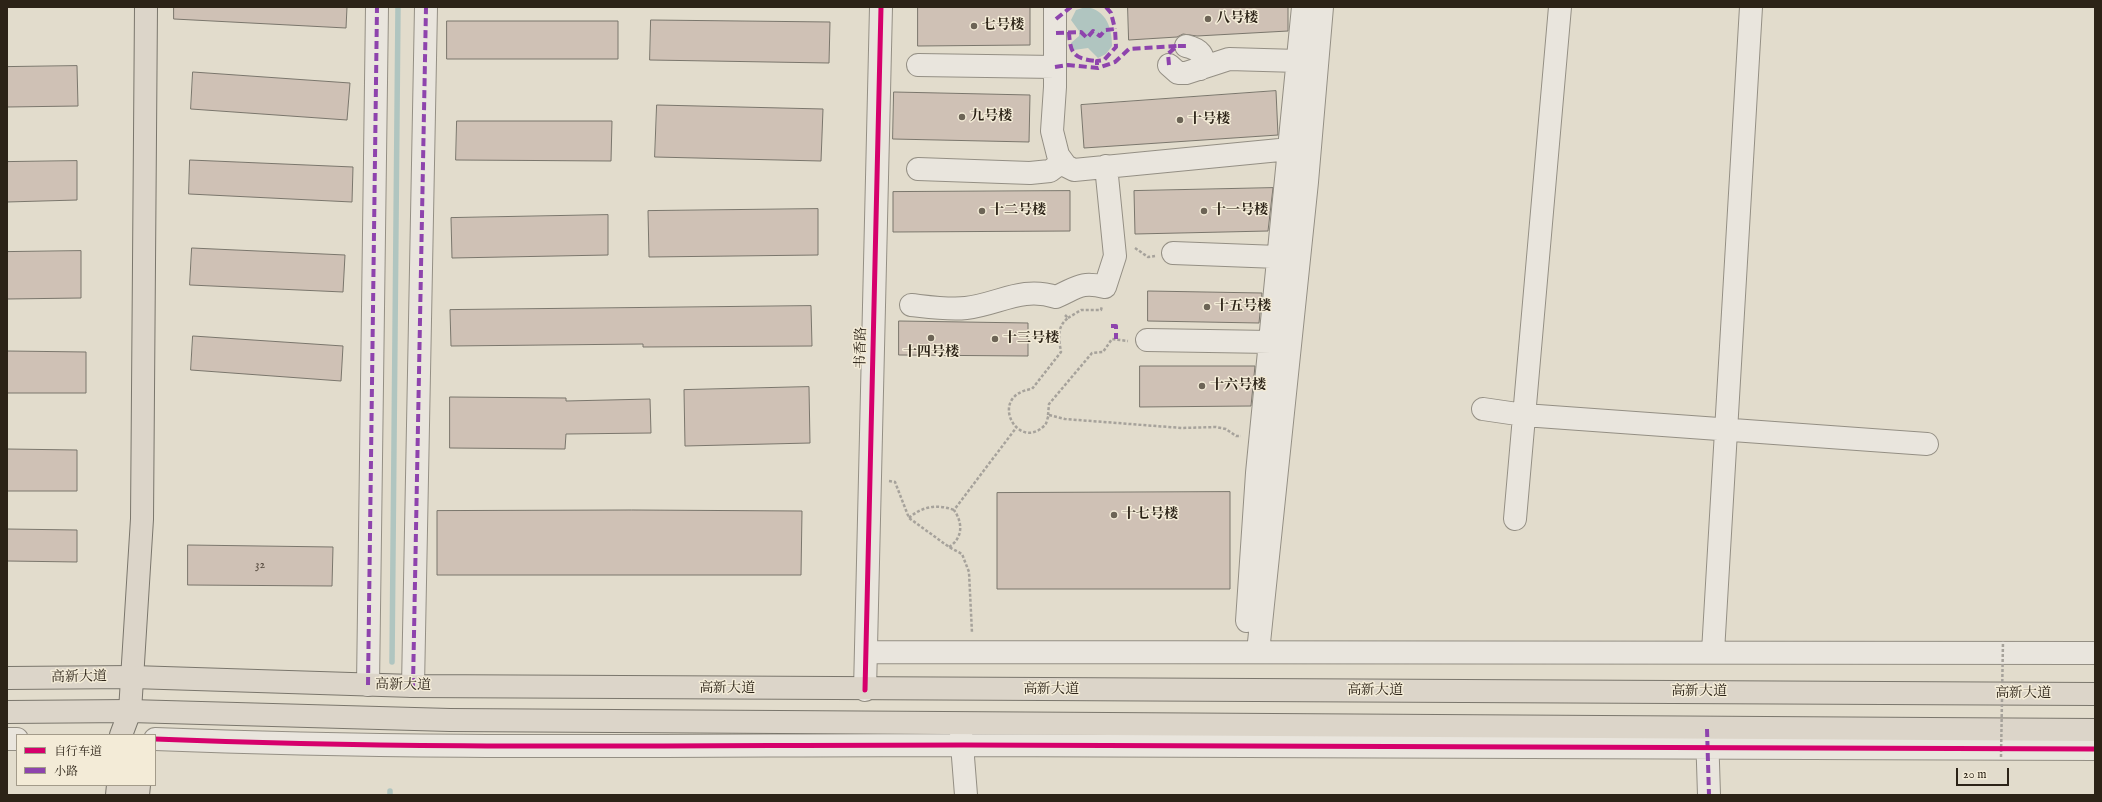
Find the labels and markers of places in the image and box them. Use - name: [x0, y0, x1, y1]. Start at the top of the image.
- place label: 八号楼: [1216, 11, 1258, 27]
- marker: 八号楼: [1203, 14, 1213, 24]
- place label: 七号楼: [982, 18, 1024, 34]
- marker: 七号楼: [969, 21, 979, 31]
- place label: 九号楼: [970, 109, 1012, 125]
- marker: 九号楼: [957, 112, 967, 122]
- place label: 十号楼: [1188, 112, 1230, 128]
- marker: 十号楼: [1175, 115, 1185, 125]
- place label: 十二号楼: [990, 203, 1046, 219]
- place label: 十一号楼: [1212, 203, 1268, 219]
- marker: 十二号楼: [977, 206, 987, 216]
- marker: 十一号楼: [1199, 206, 1209, 216]
- place label: 十五号楼: [1215, 299, 1271, 315]
- marker: 十五号楼: [1202, 302, 1212, 312]
- place label: 十三号楼: [1003, 331, 1059, 347]
- marker: 十四号楼: [926, 333, 936, 343]
- marker: 十三号楼: [990, 334, 1000, 344]
- place label: 十四号楼: [903, 345, 959, 361]
- place label: 十六号楼: [1210, 378, 1266, 394]
- marker: 十六号楼: [1197, 381, 1207, 391]
- place label: 十七号楼: [1122, 507, 1178, 523]
- marker: 十七号楼: [1109, 510, 1119, 520]

